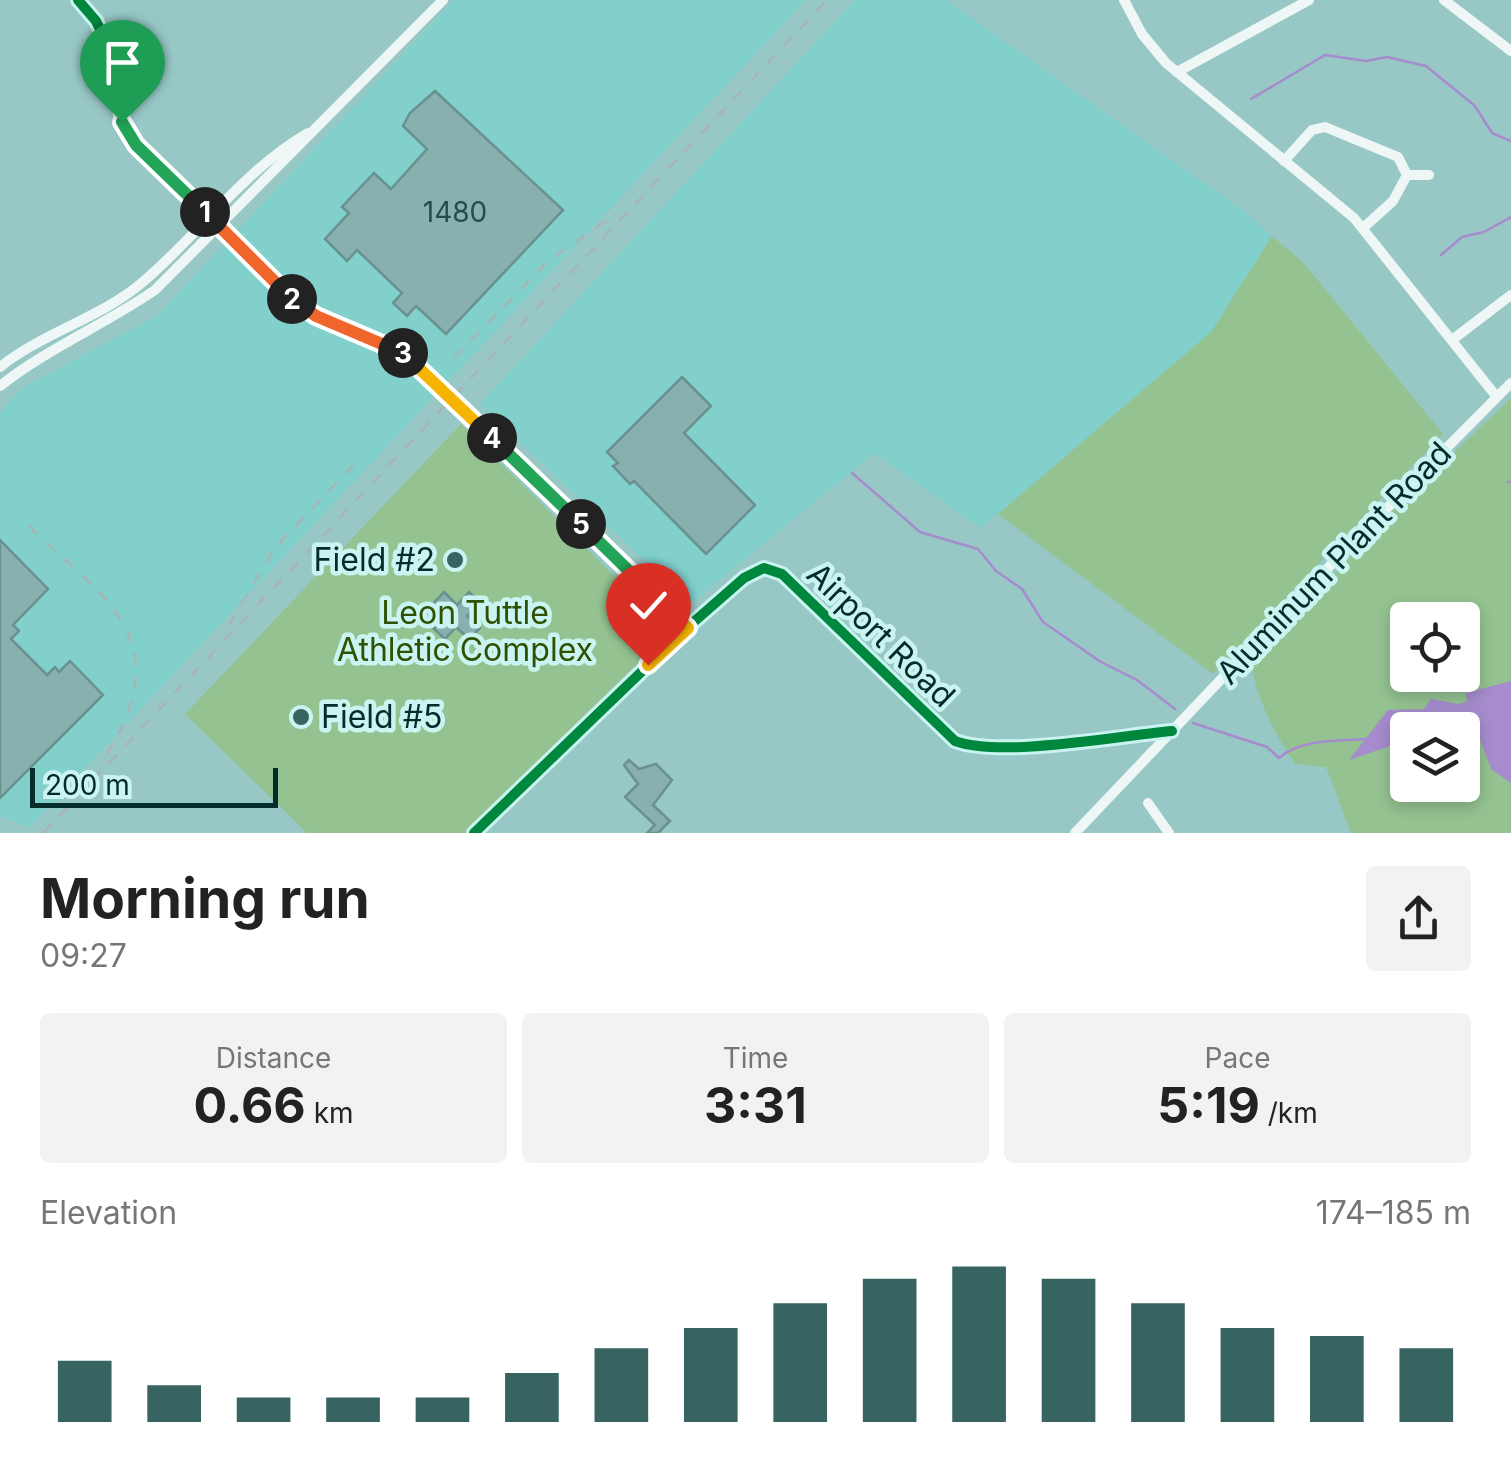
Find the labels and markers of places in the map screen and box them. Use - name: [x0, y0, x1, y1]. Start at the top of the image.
- pin: [80, 20, 165, 123]
- pin: 1: [180, 187, 230, 237]
- pin: 2: [267, 274, 317, 324]
- pin: 3: [378, 328, 428, 378]
- pin: 4: [467, 413, 517, 463]
- pin: 5: [556, 499, 606, 549]
- place label: Field #2: [314, 540, 435, 579]
- marker: Field #2: [444, 549, 466, 571]
- pin: [606, 563, 691, 666]
- place label: Field #5: [321, 697, 442, 736]
- marker: Field #5: [290, 706, 312, 728]

